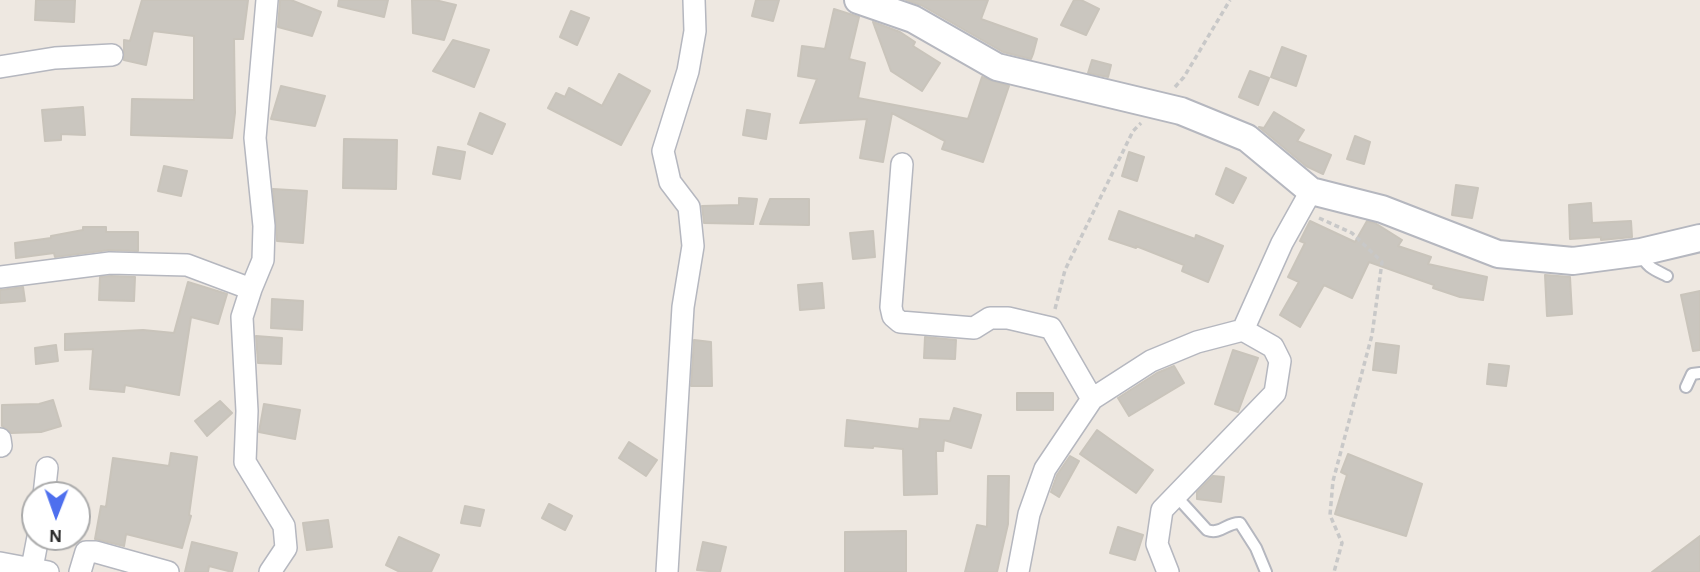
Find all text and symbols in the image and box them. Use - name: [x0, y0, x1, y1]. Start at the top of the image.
- north arrow: [21, 481, 91, 551]
- text: N: [49, 526, 62, 545]

